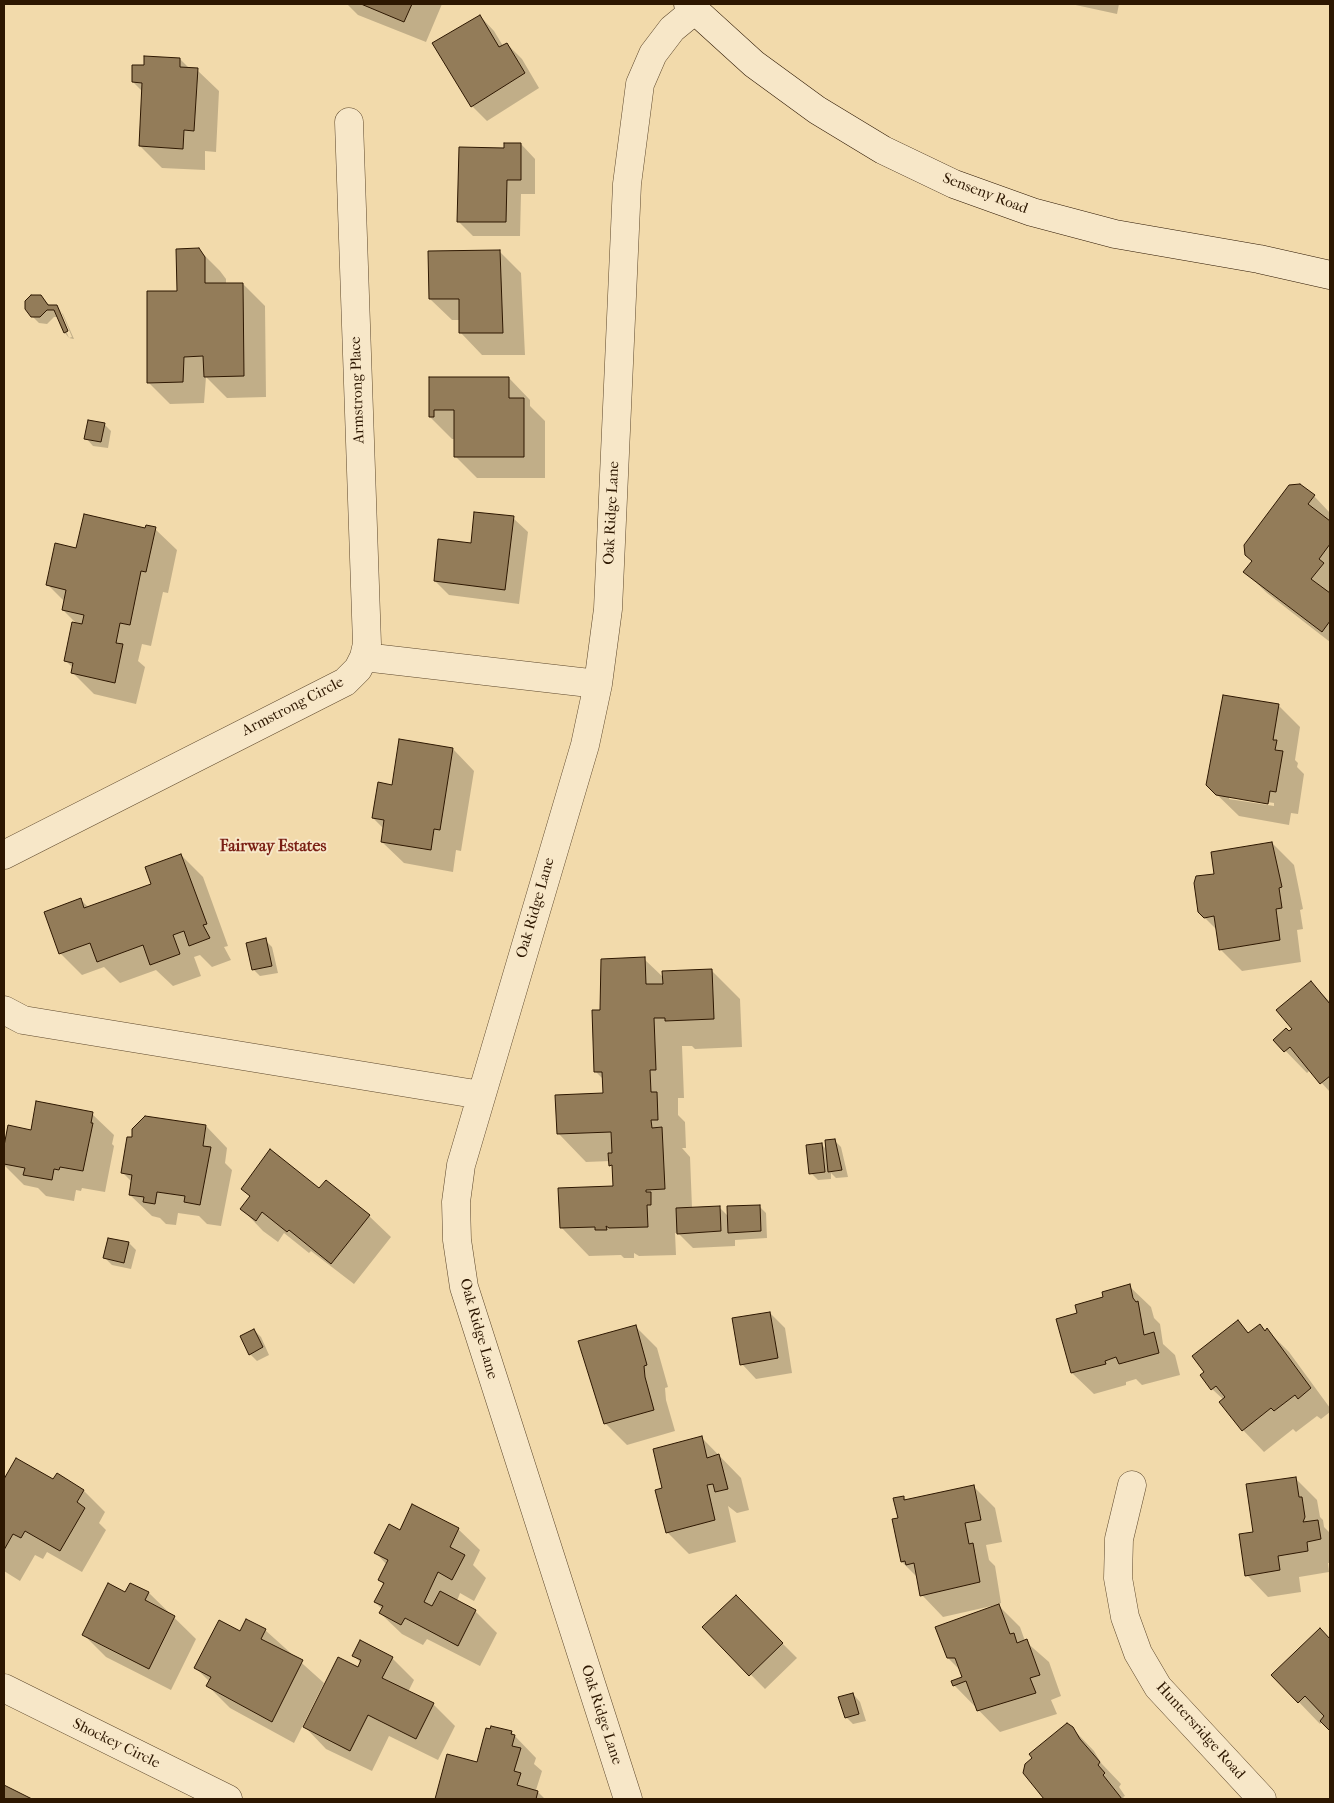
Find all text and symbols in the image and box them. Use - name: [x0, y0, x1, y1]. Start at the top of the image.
- street label: Senseny Road: [940, 170, 1030, 218]
- street label: Armstrong Place: [347, 336, 369, 444]
- street label: Oak Ridge Lane: [600, 461, 624, 565]
- street label: Armstrong Circle: [239, 674, 347, 740]
- district label: Fairway Estates: [220, 837, 326, 857]
- street label: Oak Ridge Lane: [513, 856, 559, 960]
- street label: Oak Ridge Lane: [455, 1277, 501, 1381]
- street label: Oak Ridge Lane: [576, 1663, 626, 1767]
- street label: Huntersridge Road: [1152, 1679, 1248, 1783]
- street label: Shockey Circle: [69, 1715, 163, 1773]

